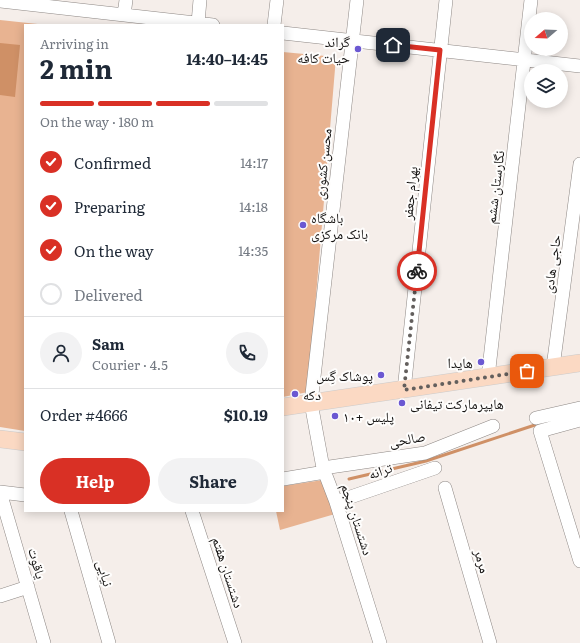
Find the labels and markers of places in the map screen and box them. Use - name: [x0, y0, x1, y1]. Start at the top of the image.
- pin: [376, 28, 410, 62]
- place label: گراند حیات کافه: [297, 31, 350, 67]
- marker: گراند حیات کافه: [353, 44, 363, 54]
- place label: باشگاه بانک مرکزی: [311, 207, 368, 243]
- marker: باشگاه بانک مرکزی: [298, 220, 308, 230]
- place label: هایدا: [448, 352, 473, 372]
- pin: [510, 354, 544, 388]
- marker: هایدا: [476, 357, 486, 367]
- place label: پوشاک گِس: [316, 365, 373, 385]
- marker: پوشاک گِس: [376, 370, 386, 380]
- place label: دکه: [303, 384, 321, 404]
- marker: دکه: [290, 389, 300, 399]
- place label: هایپرمارکت تیفانی: [410, 393, 504, 413]
- marker: هایپرمارکت تیفانی: [397, 398, 407, 408]
- place label: پلیس +۱۰: [343, 406, 394, 426]
- marker: پلیس +۱۰: [330, 411, 340, 421]

